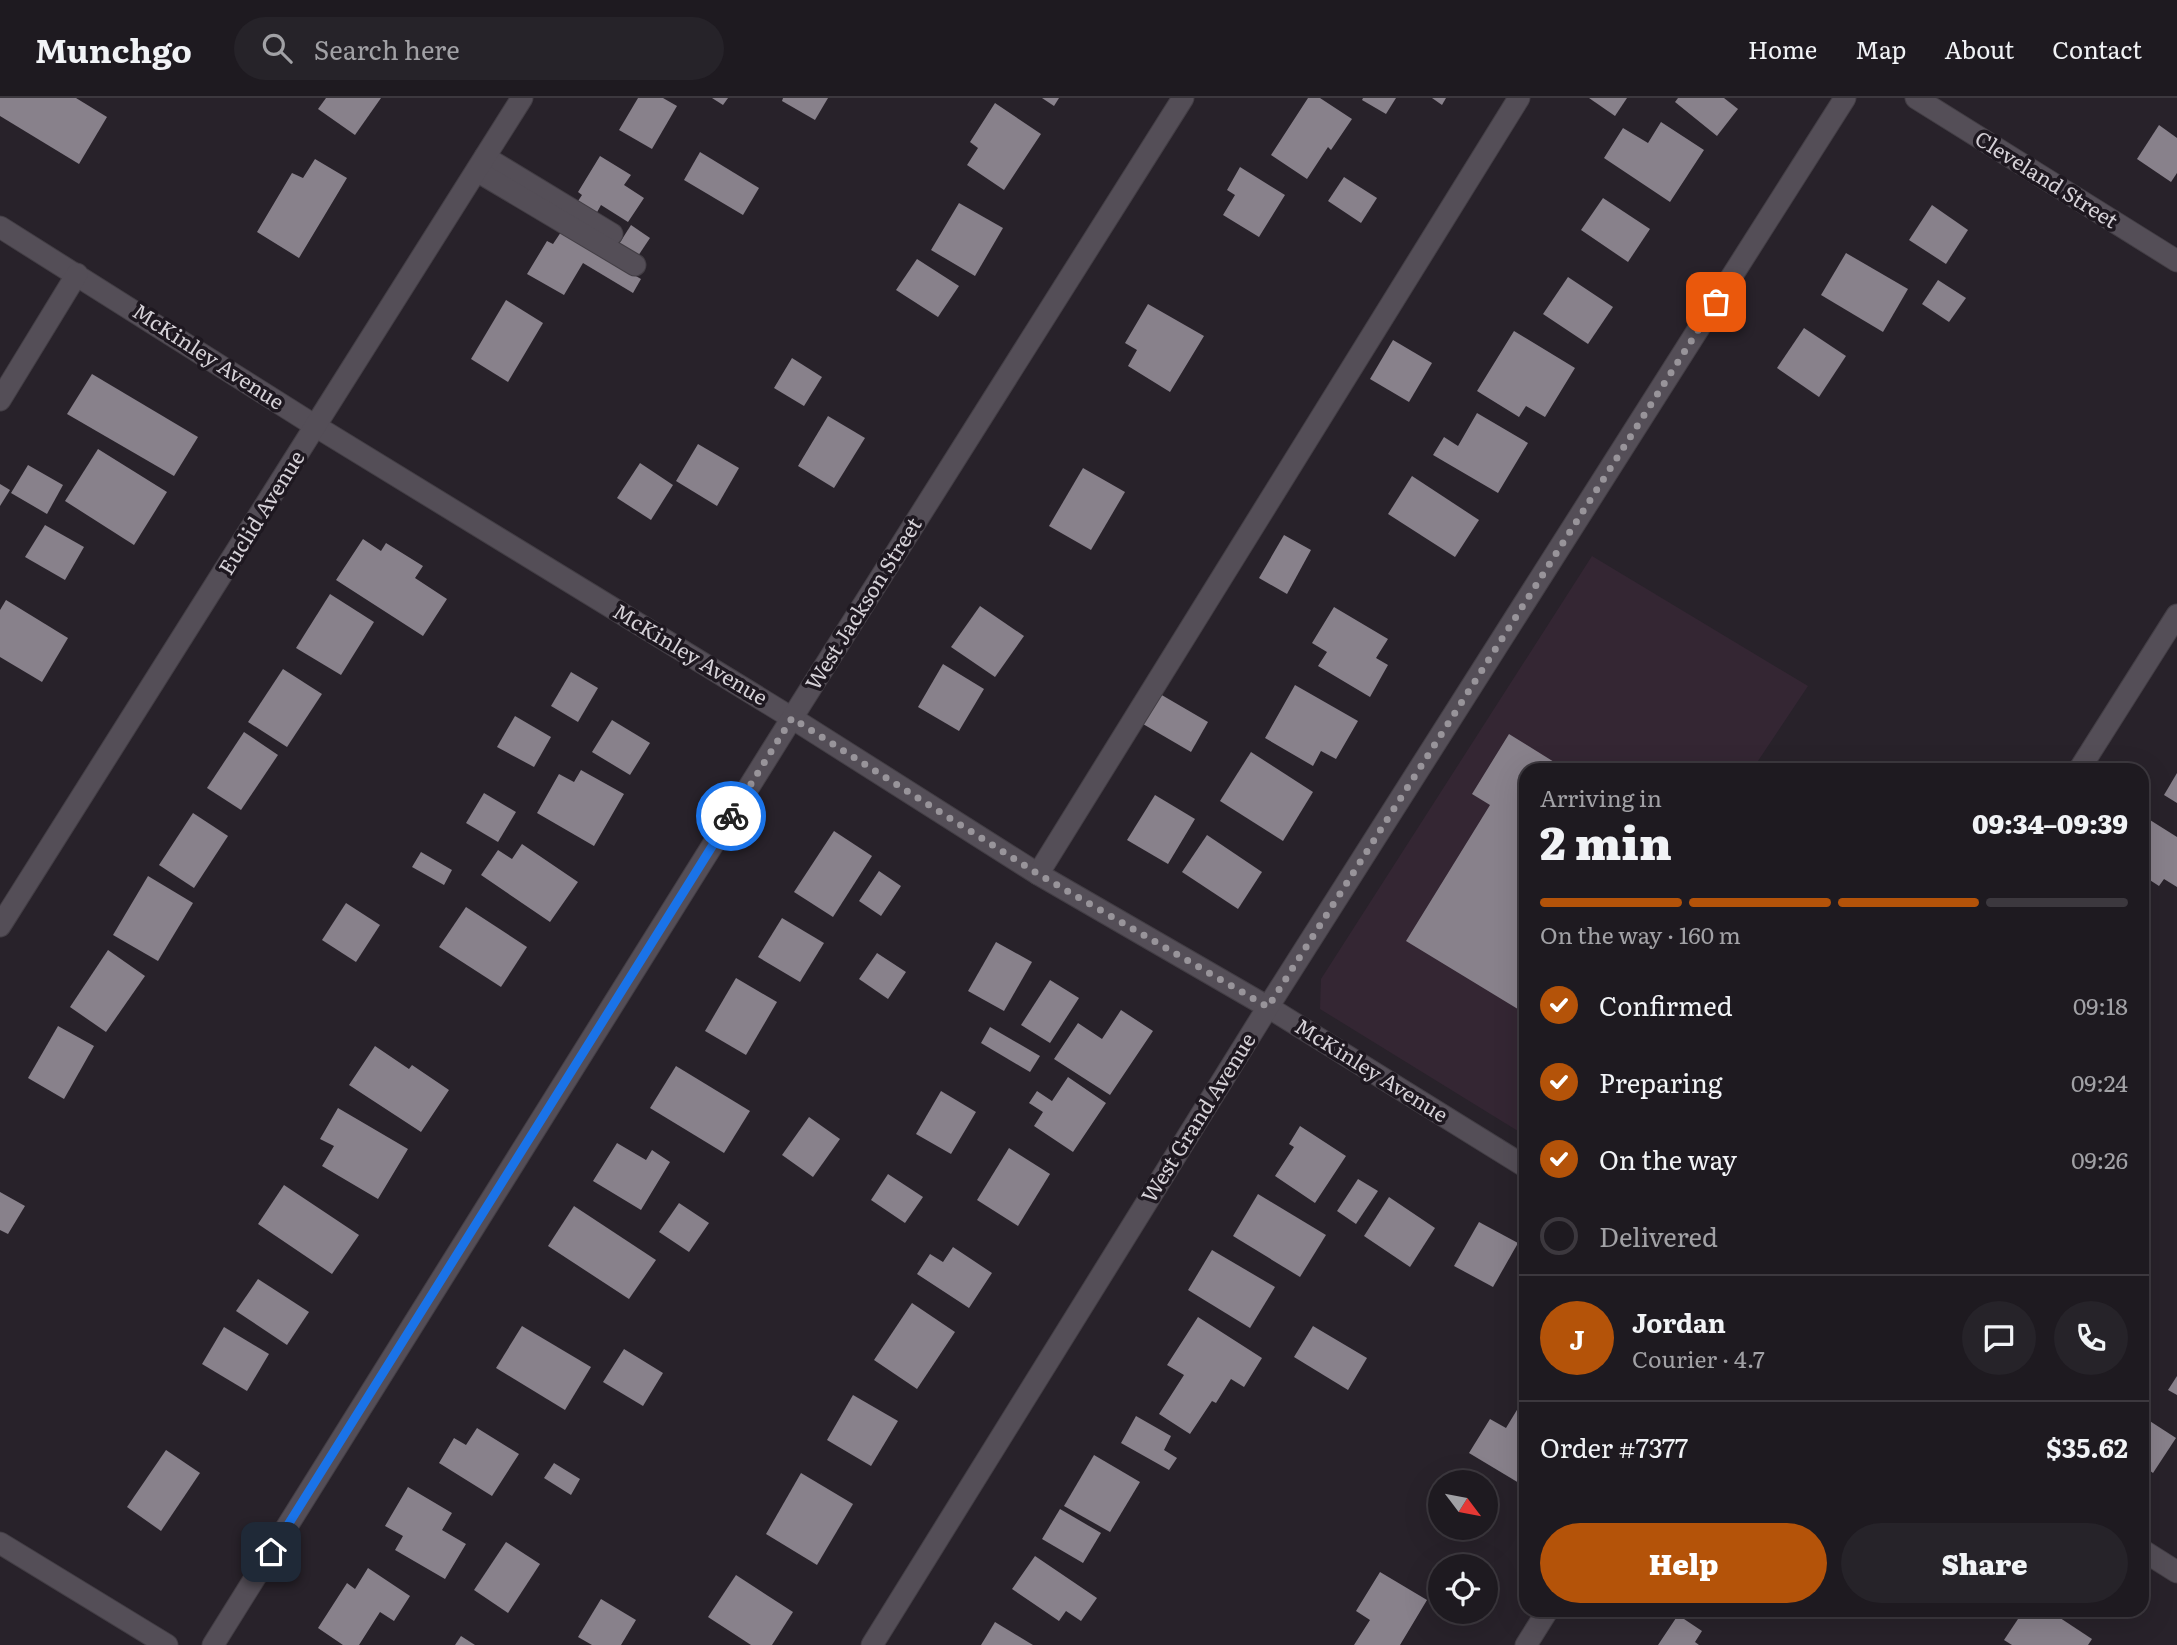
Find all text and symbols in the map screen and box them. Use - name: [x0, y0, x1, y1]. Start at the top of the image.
- search box: [234, 17, 724, 80]
- text: Munchgo: [35, 24, 192, 73]
- icon: search: [258, 29, 296, 67]
- text: Search here: [314, 29, 460, 68]
- text: Home: [1748, 31, 1817, 66]
- text: Map: [1855, 31, 1906, 66]
- text: About: [1944, 31, 2014, 66]
- text: Contact: [2052, 31, 2142, 66]
- street label: Cleveland Street: [1970, 121, 2125, 235]
- pin: [1686, 272, 1746, 332]
- icon: bag: [1697, 283, 1735, 321]
- street label: McKinley Avenue: [127, 294, 291, 416]
- street label: Euclid Avenue: [209, 443, 311, 580]
- street label: West Jackson Street: [796, 510, 928, 695]
- street label: McKinley Avenue: [608, 594, 774, 711]
- text: Arriving in: [1540, 780, 1662, 814]
- courier: [696, 781, 766, 851]
- icon: bike: [712, 797, 750, 835]
- text: 09:34–09:39: [1972, 803, 2128, 842]
- text: 2 min: [1540, 806, 1672, 874]
- text: On the way · 160 m: [1540, 917, 1741, 951]
- text: Confirmed: [1599, 985, 1733, 1024]
- icon: check: [1540, 986, 1578, 1024]
- text: 09:18: [2073, 988, 2128, 1022]
- street label: McKinley Avenue: [1290, 1009, 1455, 1129]
- street label: West Grand Avenue: [1132, 1026, 1262, 1208]
- text: Preparing: [1599, 1062, 1722, 1101]
- icon: check: [1540, 1063, 1578, 1101]
- text: 09:24: [2071, 1065, 2128, 1099]
- text: On the way: [1599, 1139, 1737, 1178]
- icon: check: [1540, 1140, 1578, 1178]
- text: 09:26: [2071, 1142, 2128, 1176]
- text: Delivered: [1599, 1216, 1718, 1255]
- button: chat: [1962, 1301, 2036, 1375]
- button: phone: [2054, 1301, 2128, 1375]
- text: Jordan: [1632, 1302, 1726, 1341]
- text: J: [1570, 1319, 1584, 1358]
- text: Courier · 4.7: [1632, 1341, 1765, 1375]
- text: Order #7377: [1540, 1427, 1688, 1466]
- text: $35.62: [2046, 1427, 2128, 1466]
- north arrow: [1428, 1470, 1498, 1540]
- map controls: [1428, 1470, 1498, 1624]
- pin: [241, 1522, 301, 1582]
- button: Help: [1540, 1523, 1827, 1603]
- button: Share: [1841, 1523, 2128, 1603]
- icon: home: [252, 1533, 290, 1571]
- button: locate: [1428, 1554, 1498, 1624]

